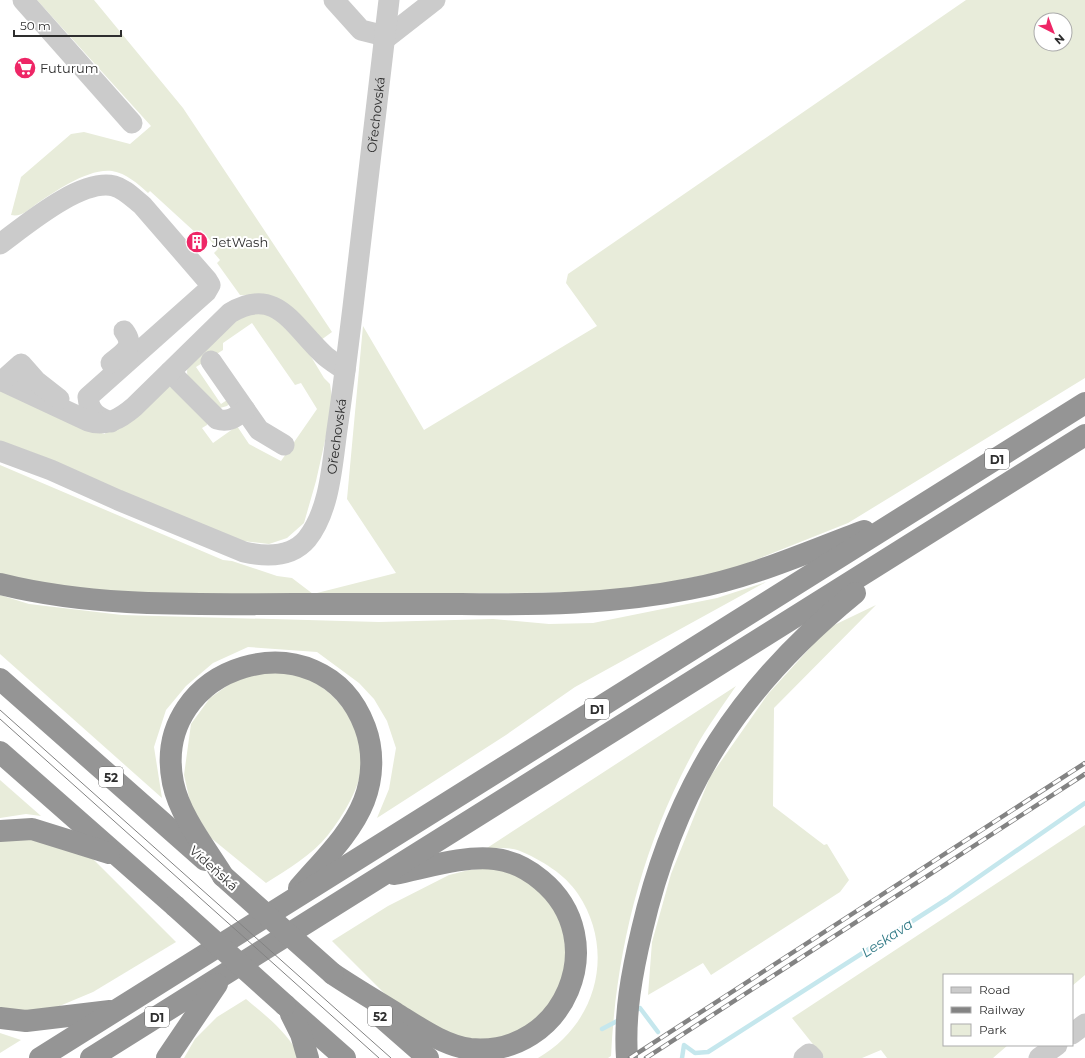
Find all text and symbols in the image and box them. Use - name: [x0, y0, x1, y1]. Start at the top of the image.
- scale bar: [14, 12, 121, 38]
- north arrow: [1033, 12, 1073, 52]
- text: 50 m: [20, 18, 51, 33]
- text: N: [1052, 31, 1068, 48]
- supermarket icon: Futurum: [12, 55, 38, 81]
- place label: Futurum: [40, 60, 99, 76]
- street label: Ořechovská: [363, 76, 388, 154]
- building icon: JetWash: [184, 229, 210, 255]
- place label: JetWash: [211, 234, 268, 250]
- street label: Ořechovská: [323, 397, 349, 475]
- road number: D1: [985, 449, 1009, 469]
- road number: D1: [585, 699, 609, 719]
- road number: 52: [99, 767, 123, 787]
- street label: Vídeňská: [187, 842, 241, 894]
- water label: Leskava: [858, 915, 916, 961]
- legend: [943, 974, 1073, 1046]
- text: Road: [979, 982, 1010, 997]
- text: Railway: [979, 1002, 1025, 1017]
- road number: 52: [368, 1006, 392, 1026]
- road number: D1: [145, 1007, 169, 1027]
- text: Park: [979, 1022, 1007, 1037]

